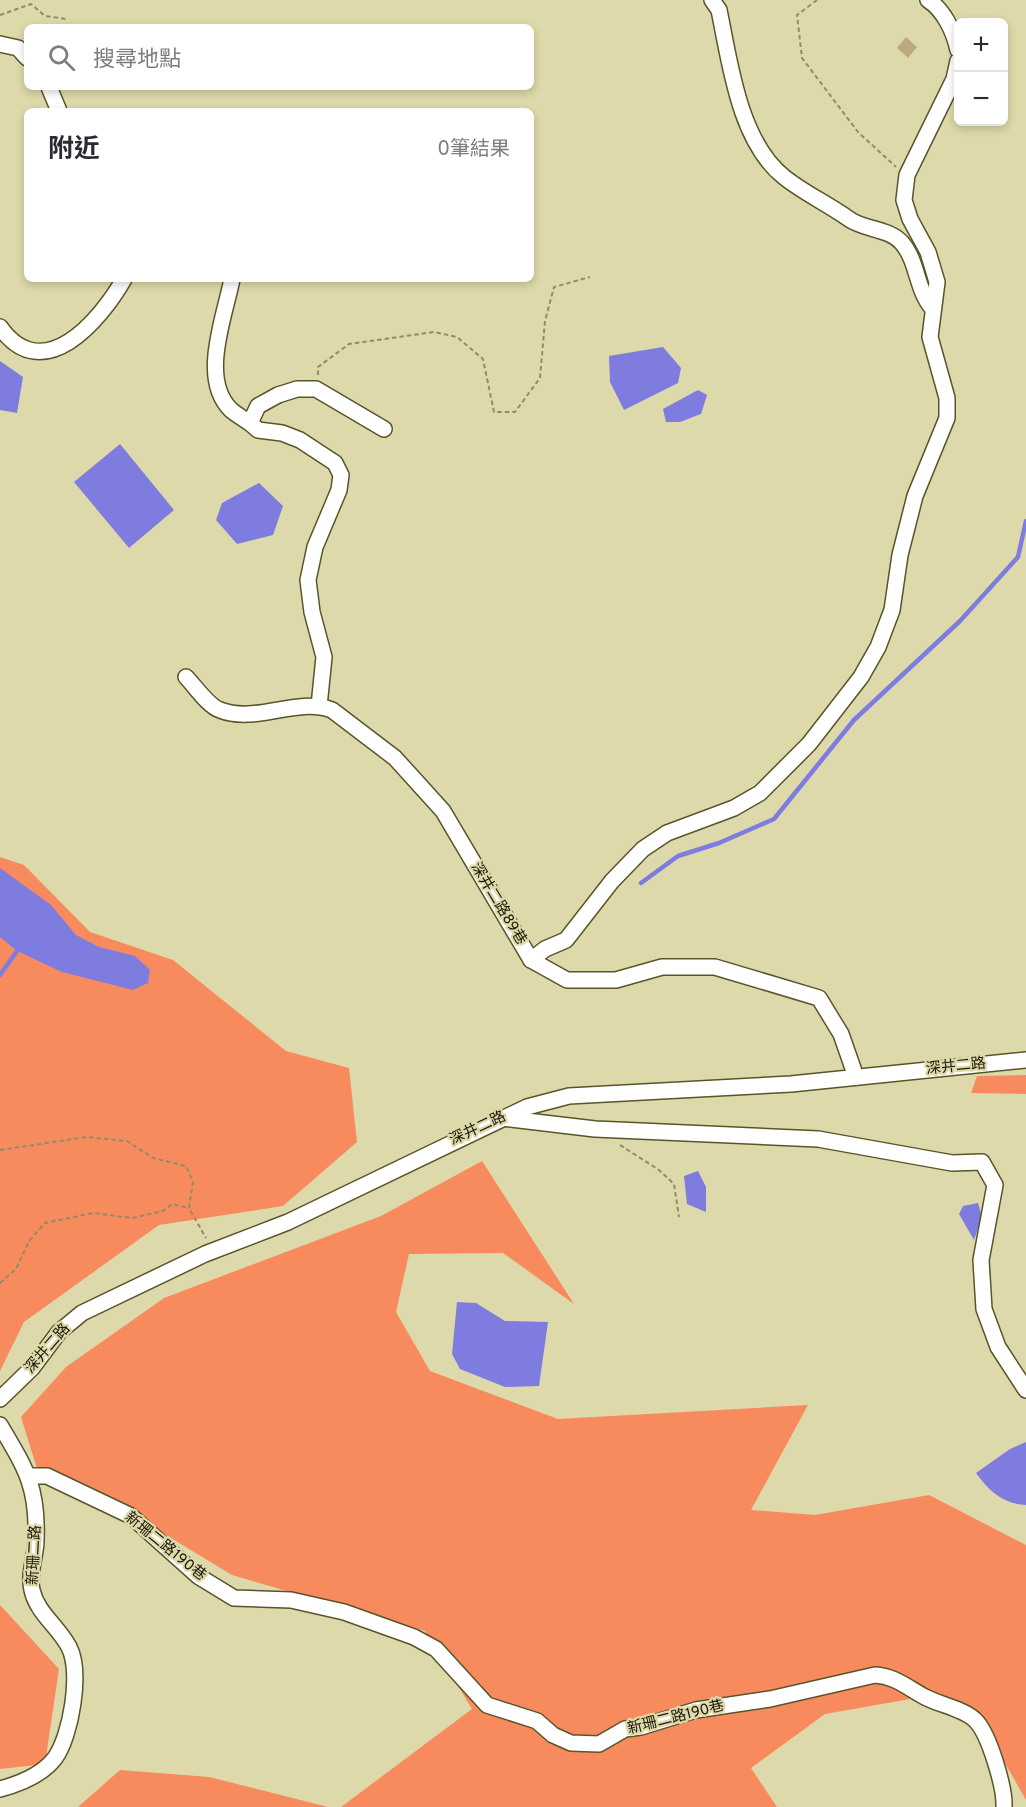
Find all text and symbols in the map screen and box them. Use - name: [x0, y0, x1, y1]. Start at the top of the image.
- map controls: [954, 18, 1008, 126]
- button: +: [954, 18, 1008, 72]
- search box: [24, 24, 534, 90]
- icon: search: [45, 41, 78, 74]
- text: 搜尋地點: [93, 47, 181, 74]
- button: −: [954, 72, 1008, 126]
- text: 附近: [48, 134, 100, 167]
- text: 0筆結果: [437, 137, 510, 163]
- street label: 深井二路89巷: [466, 859, 531, 949]
- street label: 深井二路: [925, 1053, 987, 1080]
- street label: 深井二路: [446, 1107, 509, 1150]
- street label: 深井二路: [20, 1319, 75, 1378]
- street label: 新珊二路190巷: [121, 1508, 209, 1586]
- street label: 新珊二路: [24, 1525, 46, 1585]
- street label: 新珊二路190巷: [626, 1697, 726, 1739]

